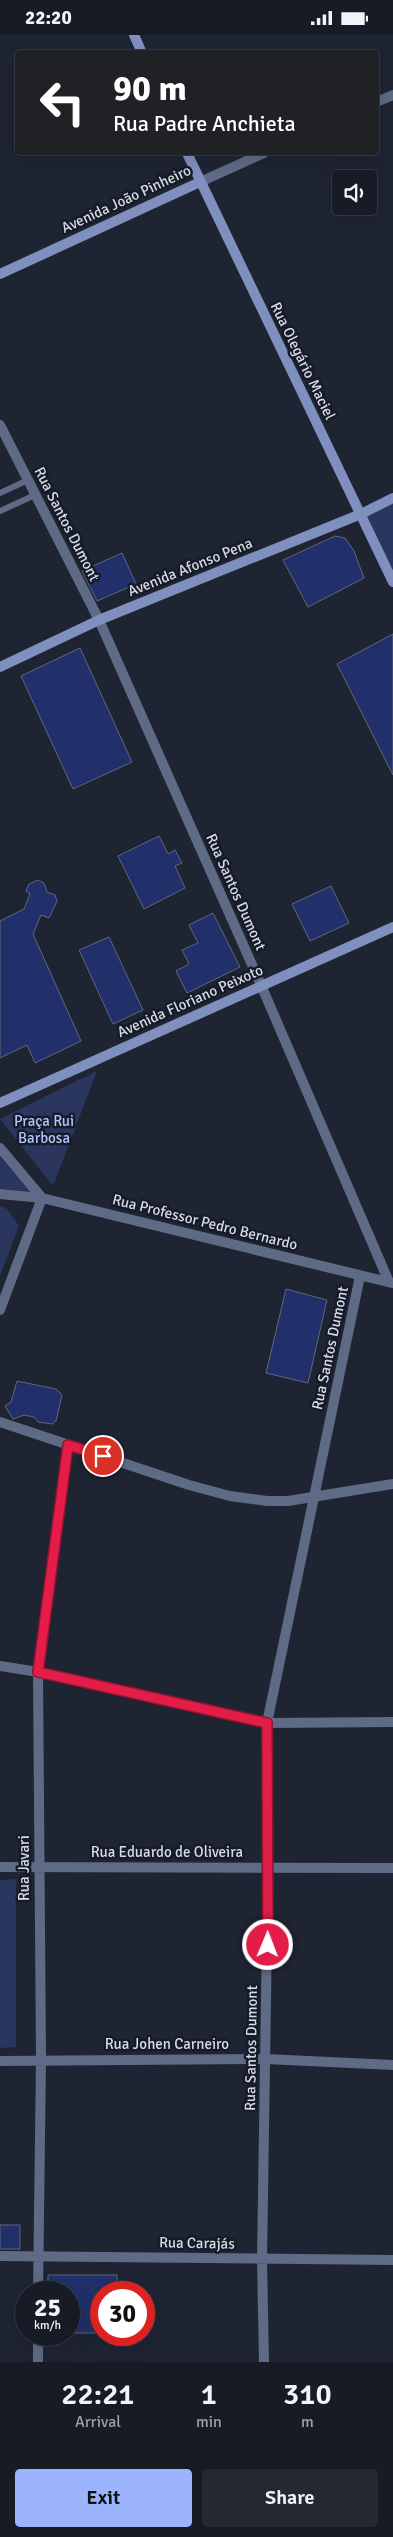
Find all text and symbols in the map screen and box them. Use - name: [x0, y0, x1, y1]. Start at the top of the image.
- text: 22:20: [25, 6, 72, 30]
- text: 90 m: [113, 67, 187, 110]
- icon: left: [30, 70, 95, 135]
- text: Rua Padre Anchieta: [113, 110, 296, 137]
- street label: Avenida João Pinheiro: [58, 161, 194, 237]
- map controls: [332, 170, 377, 215]
- button: sound: [332, 170, 377, 215]
- street label: Rua Olegário Maciel: [267, 299, 339, 423]
- street label: Rua Santos Dumont: [30, 464, 104, 584]
- street label: Avenida Afonso Pena: [125, 534, 255, 600]
- street label: Rua Santos Dumont: [202, 831, 270, 953]
- street label: Avenida Floriano Peixoto: [114, 961, 266, 1041]
- park label: Praça Rui Barbosa: [14, 1112, 74, 1147]
- street label: Rua Professor Pedro Bernardo: [111, 1190, 300, 1254]
- street label: Rua Santos Dumont: [308, 1285, 352, 1411]
- pin: [82, 1435, 124, 1477]
- icon: arrive: [89, 1442, 117, 1470]
- street label: Rua Javari: [15, 1835, 33, 1901]
- street label: Rua Eduardo de Oliveira: [91, 1843, 243, 1861]
- position arrow: [241, 1918, 293, 1970]
- street label: Rua Santos Dumont: [241, 1985, 261, 2111]
- street label: Rua Johen Carneiro: [105, 2035, 229, 2053]
- street label: Rua Carajás: [159, 2233, 235, 2253]
- speed limit sign: 30: [90, 2281, 155, 2346]
- text: 25: [34, 2292, 61, 2323]
- text: km/h: [34, 2318, 61, 2333]
- text: 22:21: [61, 2376, 135, 2413]
- text: 1: [201, 2376, 217, 2413]
- text: 310: [283, 2376, 332, 2413]
- text: Arrival: [75, 2412, 121, 2432]
- text: min: [196, 2412, 222, 2432]
- text: m: [301, 2412, 314, 2432]
- button: Exit: [15, 2469, 192, 2527]
- button: Share: [202, 2469, 378, 2527]

